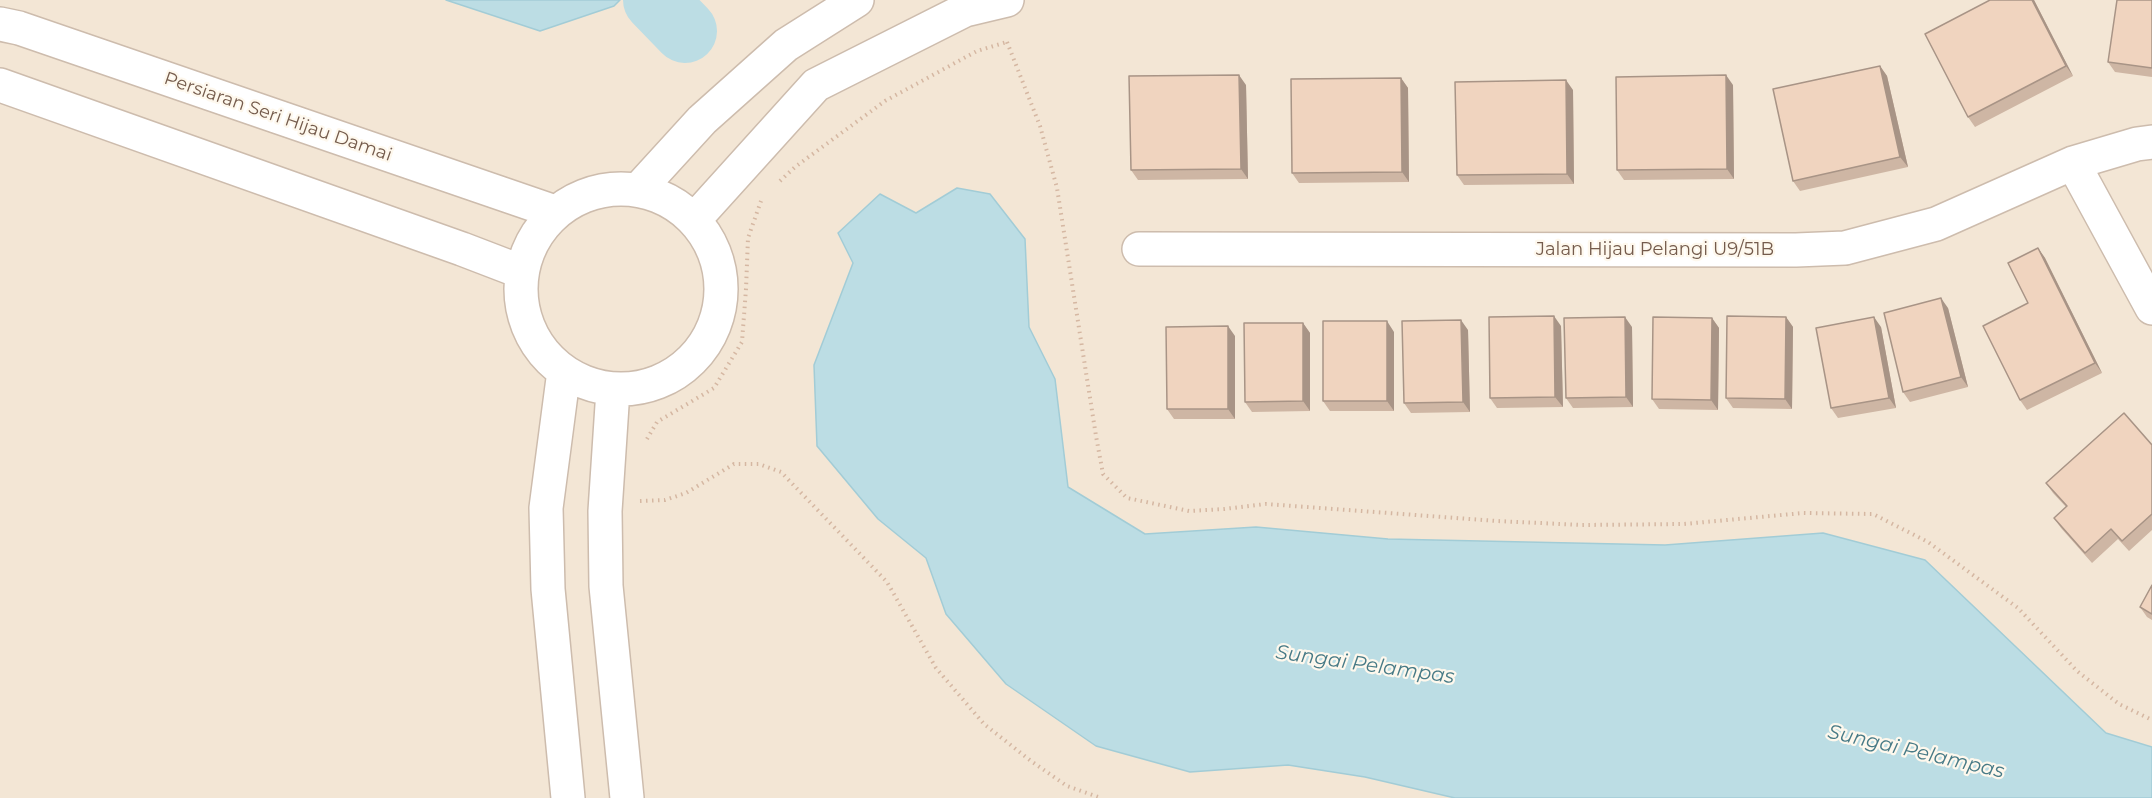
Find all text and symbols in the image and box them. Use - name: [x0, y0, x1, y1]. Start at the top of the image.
- street label: Persiaran Seri Hijau Damai: [161, 68, 395, 166]
- street label: Jalan Hijau Pelangi U9/51B: [1536, 239, 1774, 261]
- water label: Sungai Pelampas: [1274, 641, 1456, 689]
- water label: Sungai Pelampas: [1825, 720, 2007, 784]

